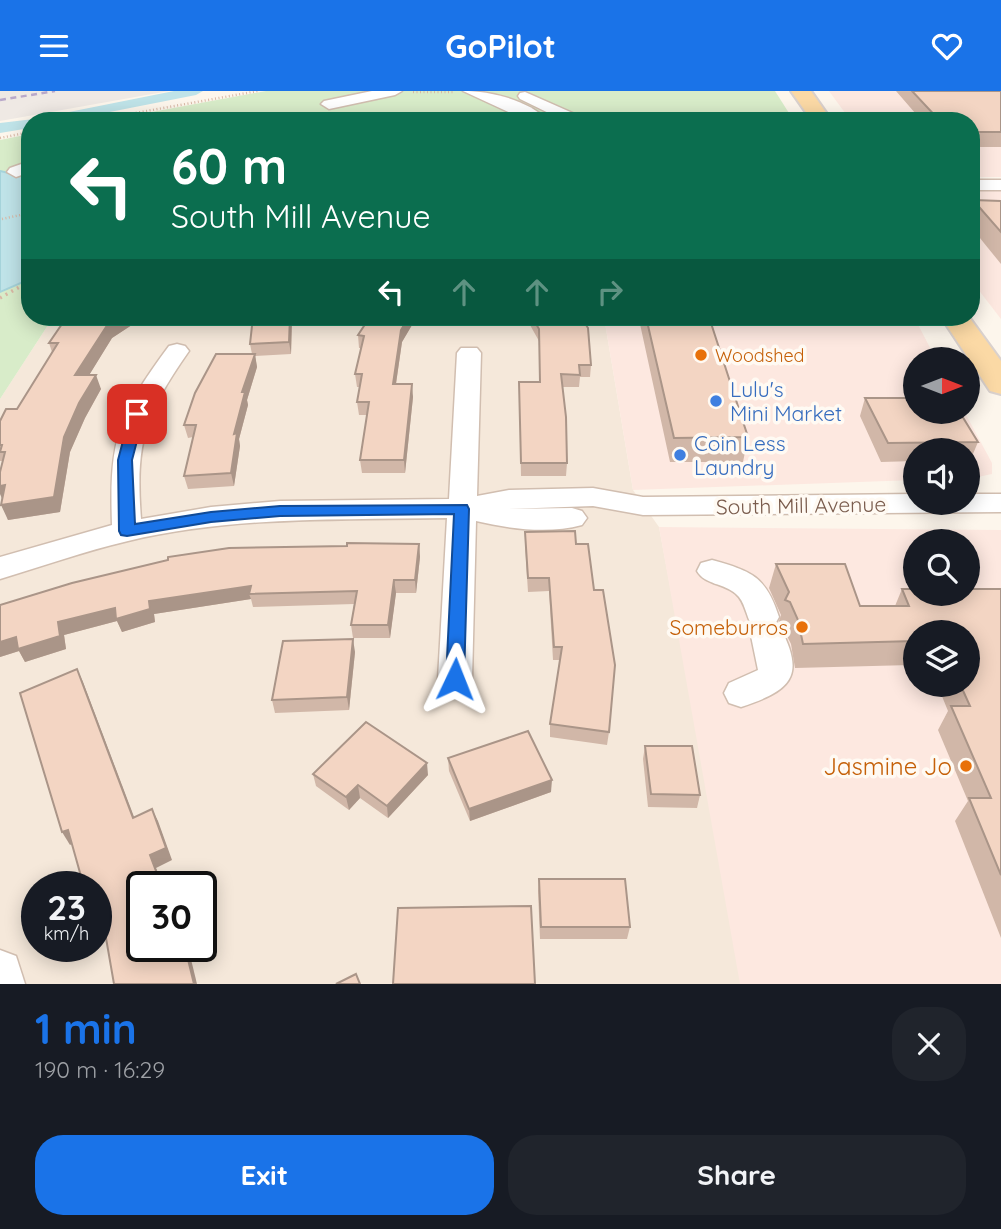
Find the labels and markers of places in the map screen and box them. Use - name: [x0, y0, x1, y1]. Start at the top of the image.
- place label: Woodshed: [715, 344, 805, 367]
- marker: Woodshed: [693, 347, 709, 363]
- place label: Lulu's Mini Market: [730, 376, 842, 426]
- pin: [107, 384, 167, 444]
- marker: Lulu's Mini Market: [708, 393, 724, 409]
- place label: Coin Less Laundry: [694, 430, 786, 480]
- marker: Coin Less Laundry: [672, 447, 688, 463]
- place label: Someburros: [670, 614, 788, 640]
- marker: Someburros: [794, 619, 810, 635]
- place label: Jasmine Jo: [823, 751, 952, 781]
- marker: Jasmine Jo: [958, 758, 974, 774]

